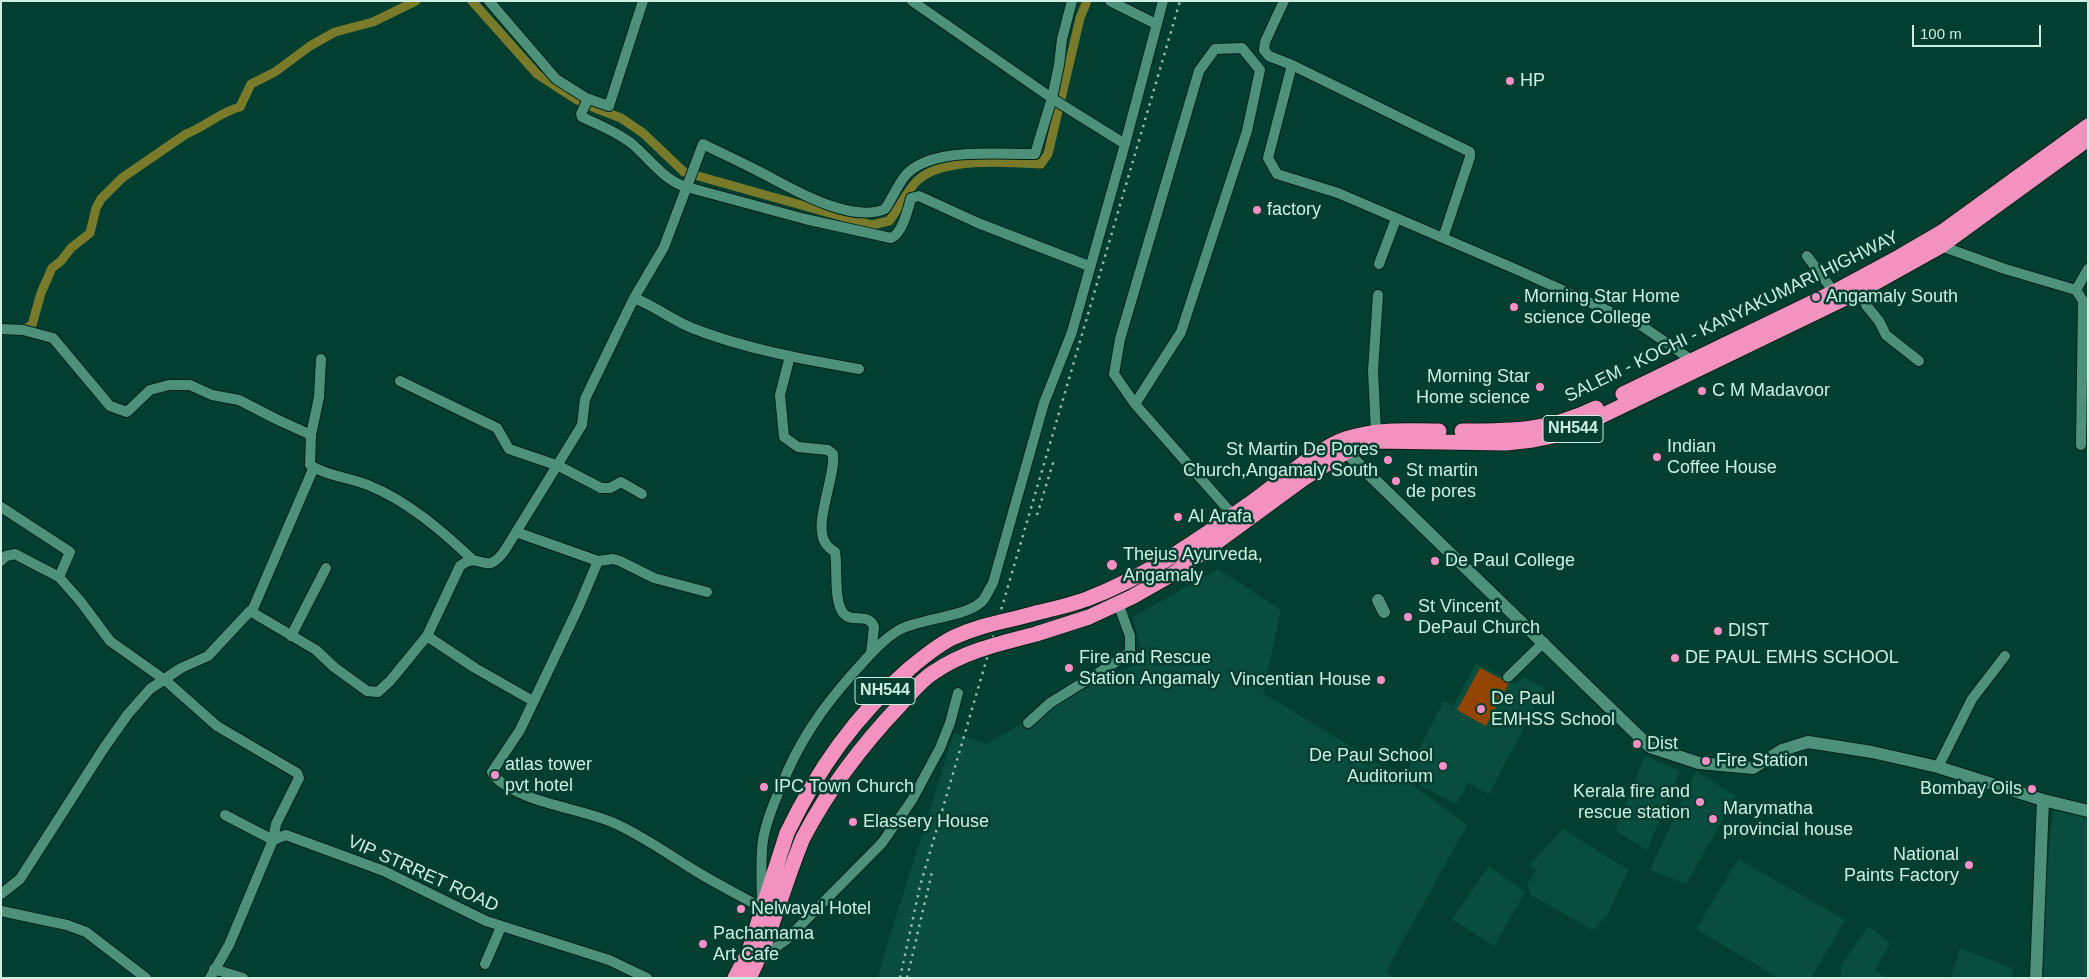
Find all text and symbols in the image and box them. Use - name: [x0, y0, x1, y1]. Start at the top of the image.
- scale bar: [1914, 15, 2043, 47]
- text: 100 m: [1920, 25, 1962, 42]
- place label: HP: [1520, 70, 1545, 92]
- marker: HP: [1504, 75, 1516, 87]
- place label: factory: [1267, 199, 1321, 221]
- marker: factory: [1251, 204, 1263, 216]
- street label: SALEM - KOCHI - KANYAKUMARI HIGHWAY: [1562, 226, 1902, 408]
- place label: Morning Star Home science College: [1524, 286, 1680, 328]
- place label: Angamaly South: [1826, 286, 1958, 308]
- marker: Angamaly South: [1810, 291, 1822, 303]
- marker: Morning Star Home science College: [1508, 301, 1520, 313]
- place label: Morning Star Home science: [1416, 366, 1530, 408]
- place label: C M Madavoor: [1712, 380, 1830, 402]
- marker: Morning Star Home science: [1534, 381, 1546, 393]
- marker: C M Madavoor: [1696, 385, 1708, 397]
- road number: NH544: [1543, 416, 1603, 442]
- place label: Indian Coffee House: [1667, 436, 1777, 478]
- place label: St Martin De Pores Church,Angamaly South: [1183, 439, 1378, 482]
- marker: Indian Coffee House: [1651, 451, 1663, 463]
- marker: St Martin De Pores Church,Angamaly South: [1382, 454, 1394, 466]
- place label: St martin de pores: [1406, 460, 1478, 502]
- marker: St martin de pores: [1390, 475, 1402, 487]
- place label: Al Arafa: [1188, 506, 1252, 528]
- marker: Al Arafa: [1172, 511, 1184, 523]
- place label: Thejus Ayurveda, Angamaly: [1123, 544, 1263, 586]
- place label: De Paul College: [1445, 550, 1575, 572]
- marker: De Paul College: [1429, 555, 1441, 567]
- marker: Thejus Ayurveda, Angamaly: [1105, 558, 1119, 572]
- place label: St Vincent DePaul Church: [1418, 596, 1540, 638]
- marker: St Vincent DePaul Church: [1402, 611, 1414, 623]
- place label: DIST: [1728, 620, 1769, 642]
- marker: DIST: [1712, 625, 1724, 637]
- place label: Fire and Rescue Station Angamaly: [1079, 647, 1220, 690]
- place label: DE PAUL EMHS SCHOOL: [1685, 647, 1899, 669]
- marker: DE PAUL EMHS SCHOOL: [1669, 652, 1681, 664]
- marker: Fire and Rescue Station Angamaly: [1063, 662, 1075, 674]
- place label: Vincentian House: [1230, 669, 1371, 691]
- marker: Vincentian House: [1375, 674, 1387, 686]
- road number: NH544: [855, 678, 915, 704]
- place label: De Paul EMHSS School: [1491, 688, 1615, 731]
- marker: De Paul EMHSS School: [1475, 703, 1487, 715]
- place label: Dist: [1647, 733, 1678, 755]
- marker: Dist: [1631, 738, 1643, 750]
- place label: De Paul School Auditorium: [1309, 745, 1433, 788]
- place label: Fire Station: [1716, 750, 1808, 772]
- place label: atlas tower pvt hotel: [505, 754, 592, 796]
- marker: Fire Station: [1700, 755, 1712, 767]
- marker: De Paul School Auditorium: [1437, 760, 1449, 772]
- marker: atlas tower pvt hotel: [489, 769, 501, 781]
- place label: IPC Town Church: [774, 776, 914, 798]
- place label: Bombay Oils: [1920, 778, 2022, 800]
- marker: IPC Town Church: [758, 781, 770, 793]
- place label: Kerala fire and rescue station: [1573, 781, 1690, 824]
- marker: Bombay Oils: [2026, 783, 2038, 795]
- marker: Kerala fire and rescue station: [1694, 796, 1706, 808]
- place label: Marymatha provincial house: [1723, 798, 1853, 841]
- place label: Elassery House: [863, 811, 989, 833]
- marker: Marymatha provincial house: [1707, 813, 1719, 825]
- marker: Elassery House: [847, 816, 859, 828]
- street label: VIP STRRET ROAD: [344, 831, 502, 917]
- place label: National Paints Factory: [1844, 844, 1959, 886]
- marker: National Paints Factory: [1963, 859, 1975, 871]
- place label: Nelwayal Hotel: [751, 898, 871, 920]
- marker: Nelwayal Hotel: [735, 903, 747, 915]
- place label: Pachamama Art Cafe: [713, 923, 814, 966]
- marker: Pachamama Art Cafe: [697, 938, 709, 950]

